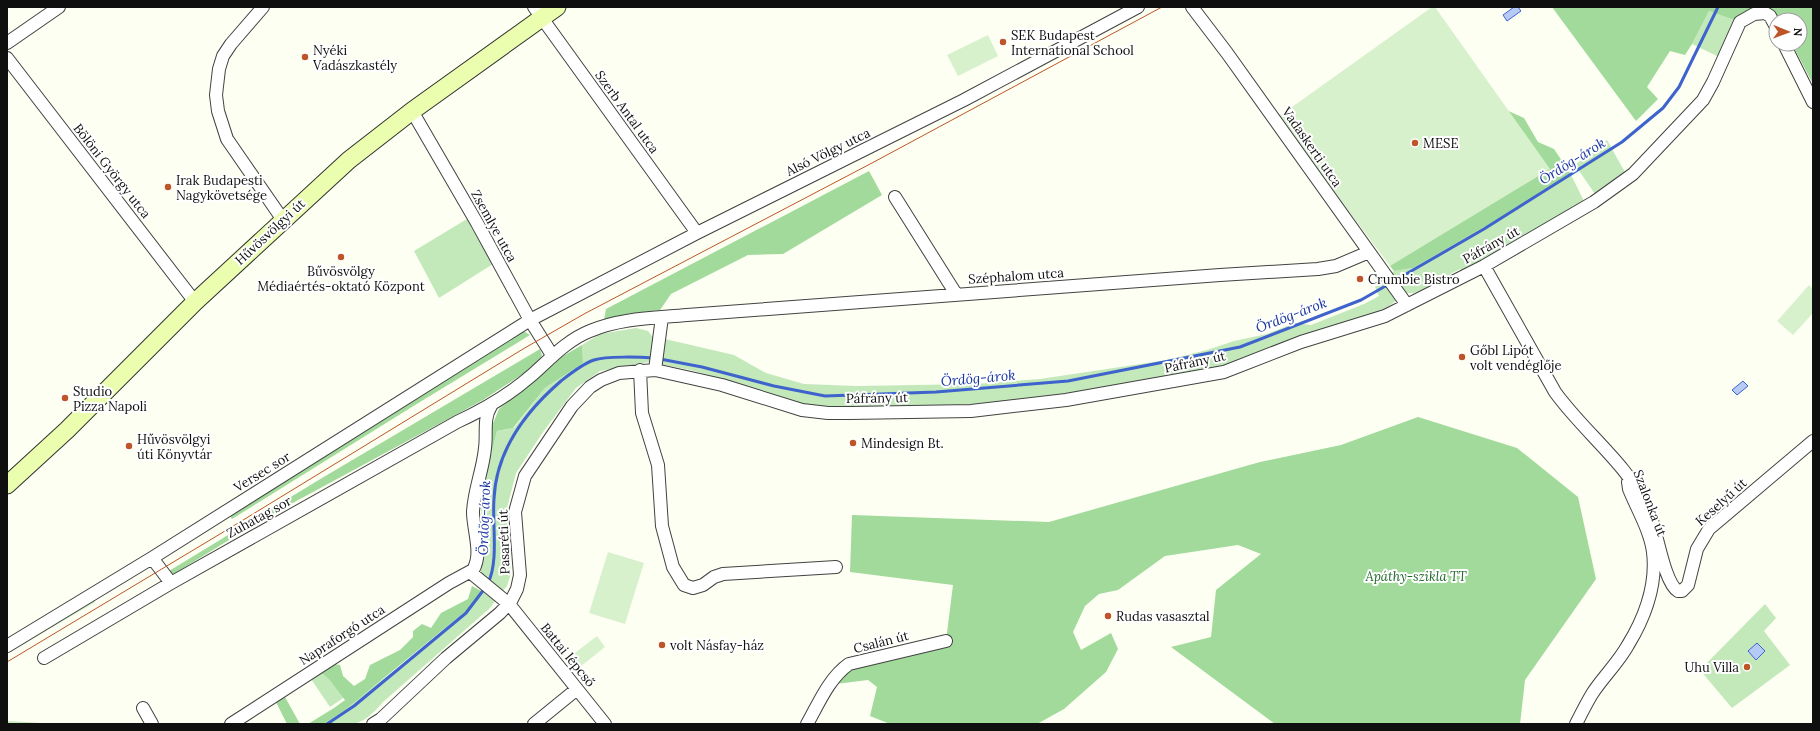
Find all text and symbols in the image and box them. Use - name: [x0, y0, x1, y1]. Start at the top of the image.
- north arrow: [1768, 12, 1808, 52]
- place label: SEK Budapest International School: [1011, 27, 1134, 59]
- text: N: [1791, 28, 1805, 37]
- marker: SEK Budapest International School: [998, 37, 1008, 47]
- place label: Nyéki Vadászkastély: [312, 42, 397, 74]
- marker: Nyéki Vadászkastély: [300, 52, 310, 62]
- street label: Szerb Antal utca: [591, 67, 663, 157]
- street label: Vadaskerti utca: [1278, 103, 1346, 190]
- street label: Bölöni György utca: [70, 120, 154, 222]
- street label: Alsó Völgy utca: [782, 124, 873, 180]
- water label: Ördög-árok: [1536, 134, 1608, 188]
- place label: MESE: [1423, 135, 1458, 152]
- marker: MESE: [1410, 138, 1420, 148]
- place label: Irak Budapesti Nagykövetsége: [176, 172, 267, 204]
- marker: Irak Budapesti Nagykövetsége: [163, 182, 173, 192]
- street label: Zsemlye utca: [467, 187, 521, 265]
- street label: Hűvösvölgyi út: [231, 195, 309, 269]
- street label: Páfrány út: [1460, 223, 1522, 267]
- marker: Bűvösvölgy Médiaértés-oktató Központ: [336, 252, 346, 262]
- place label: Bűvösvölgy Médiaértés-oktató Központ: [257, 263, 425, 295]
- street label: Széphalom utca: [968, 264, 1065, 288]
- place label: Crumbie Bistro: [1368, 271, 1460, 288]
- marker: Crumbie Bistro: [1355, 274, 1365, 284]
- water label: Ördög-árok: [1253, 293, 1329, 337]
- place label: Gőbl Lipót volt vendéglője: [1470, 342, 1561, 374]
- street label: Páfrány út: [1163, 347, 1227, 377]
- marker: Gőbl Lipót volt vendéglője: [1457, 352, 1467, 362]
- water label: Ördög-árok: [940, 366, 1016, 390]
- place label: Studio Pizza Napoli: [73, 383, 147, 415]
- street label: Páfrány út: [846, 389, 908, 407]
- marker: Studio Pizza Napoli: [60, 393, 70, 403]
- place label: Hűvösvölgyi úti Könyvtár: [137, 431, 212, 463]
- place label: Mindesign Bt.: [861, 435, 944, 452]
- marker: Mindesign Bt.: [848, 438, 858, 448]
- marker: Hűvösvölgyi úti Könyvtár: [124, 441, 134, 451]
- street label: Versec sor: [230, 448, 294, 496]
- street label: Szalonka út: [1630, 467, 1670, 539]
- street label: Keselyű út: [1692, 475, 1750, 529]
- water label: Ördög-árok: [474, 480, 494, 556]
- street label: Zuhatag sor: [224, 492, 295, 542]
- street label: Pasaréti út: [494, 509, 514, 575]
- park label: Apáthy-szikla TT: [1364, 568, 1467, 585]
- street label: Napraforgó utca: [296, 601, 388, 669]
- place label: Rudas vasasztal: [1116, 608, 1210, 625]
- marker: Rudas vasasztal: [1103, 611, 1113, 621]
- street label: Battai lépcső: [537, 620, 599, 691]
- street label: Csalán út: [852, 627, 910, 657]
- place label: volt Násfay-ház: [670, 637, 764, 654]
- marker: volt Násfay-ház: [657, 640, 667, 650]
- place label: Uhu Villa: [1685, 659, 1739, 676]
- marker: Uhu Villa: [1742, 662, 1752, 672]

